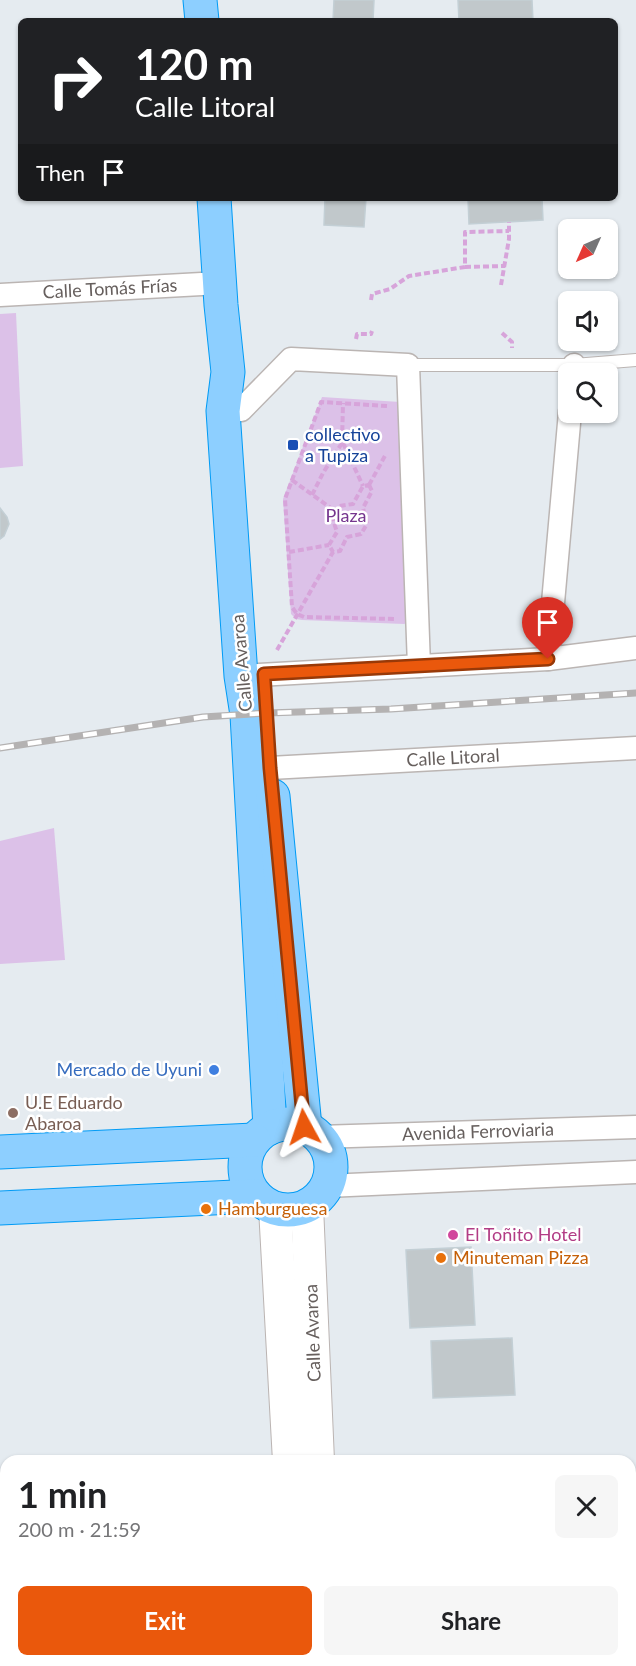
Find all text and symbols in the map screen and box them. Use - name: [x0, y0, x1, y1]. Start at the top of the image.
- text: 120 m: [135, 39, 253, 89]
- icon: right: [36, 42, 114, 120]
- text: Calle Litoral: [135, 90, 275, 123]
- icon: arrive: [97, 156, 130, 189]
- text: Then: [36, 159, 85, 186]
- north arrow: [558, 219, 618, 279]
- map controls: [558, 219, 618, 423]
- street label: Calle Tomás Frías: [42, 273, 178, 303]
- button: sound: [558, 291, 618, 351]
- button: search: [558, 363, 618, 423]
- place label: collectivo a Tupiza: [305, 423, 381, 466]
- marker: collectivo a Tupiza: [286, 438, 300, 452]
- park label: Plaza: [325, 504, 367, 526]
- pin: [522, 597, 573, 659]
- icon: arrive: [531, 606, 564, 639]
- street label: Calle Avaroa: [226, 613, 256, 713]
- street label: Calle Litoral: [406, 744, 500, 770]
- place label: Mercado de Uyuni: [56, 1058, 202, 1080]
- marker: Mercado de Uyuni: [207, 1063, 221, 1077]
- place label: U.E Eduardo Abaroa: [25, 1091, 123, 1134]
- position arrow: [272, 1095, 336, 1159]
- marker: U.E Eduardo Abaroa: [6, 1106, 20, 1120]
- street label: Avenida Ferroviaria: [402, 1117, 554, 1145]
- place label: Hamburguesa: [218, 1197, 327, 1219]
- marker: Hamburguesa: [199, 1202, 213, 1216]
- place label: El Toñito Hotel: [465, 1223, 582, 1245]
- marker: El Toñito Hotel: [446, 1228, 460, 1242]
- place label: Minuteman Pizza: [453, 1246, 589, 1268]
- marker: Minuteman Pizza: [434, 1251, 448, 1265]
- street label: Calle Avaroa: [299, 1284, 325, 1382]
- text: 1 min: [18, 1472, 107, 1516]
- button: close: [555, 1475, 618, 1538]
- text: 200 m · 21:59: [18, 1517, 141, 1541]
- button: Exit: [18, 1586, 312, 1655]
- button: Share: [324, 1586, 618, 1655]

